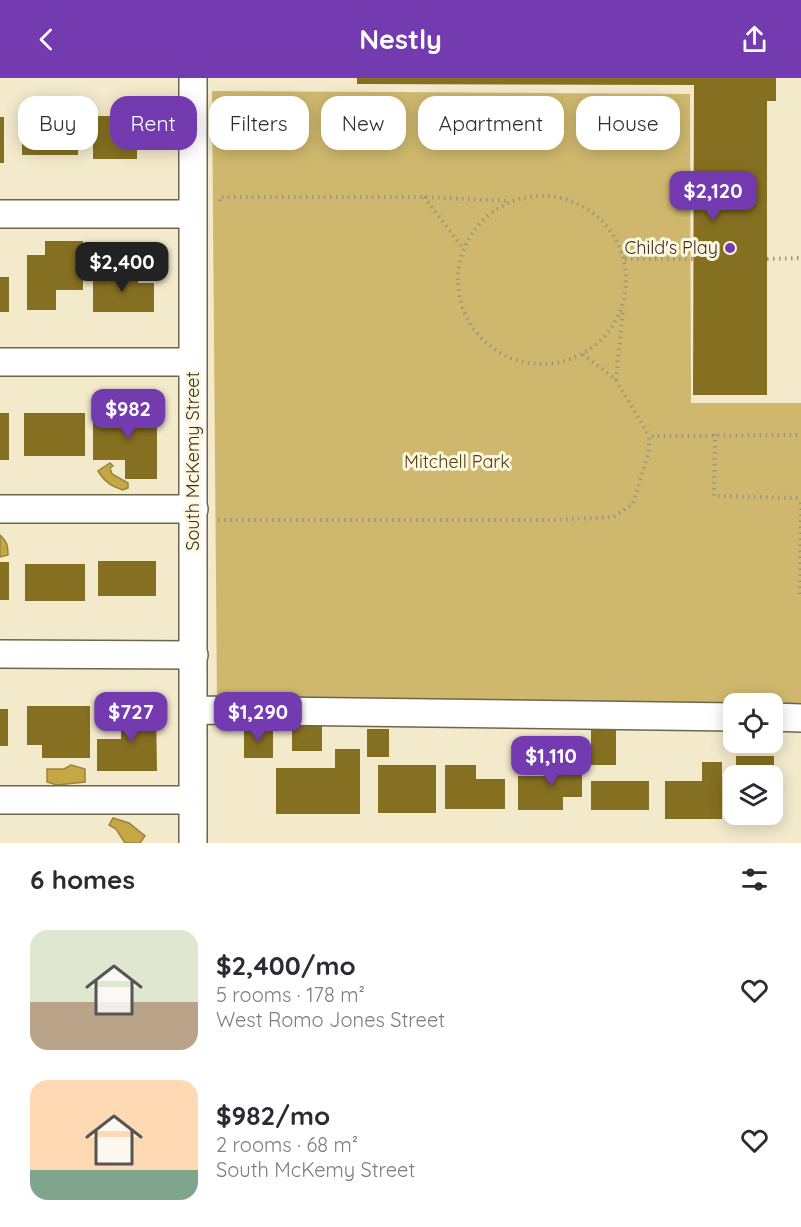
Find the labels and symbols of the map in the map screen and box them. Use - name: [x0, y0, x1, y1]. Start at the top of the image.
- pin: $2,120: [664, 171, 762, 222]
- place label: Child's Play: [624, 236, 718, 259]
- marker: Child's Play: [723, 241, 737, 255]
- pin: $2,400: [73, 242, 171, 293]
- street label: South McKemy Street: [181, 371, 204, 551]
- pin: $982: [92, 389, 164, 440]
- park label: Mitchell Park: [404, 450, 510, 473]
- pin: $727: [95, 692, 167, 743]
- pin: $1,290: [209, 692, 307, 743]
- pin: $1,110: [502, 736, 600, 787]

